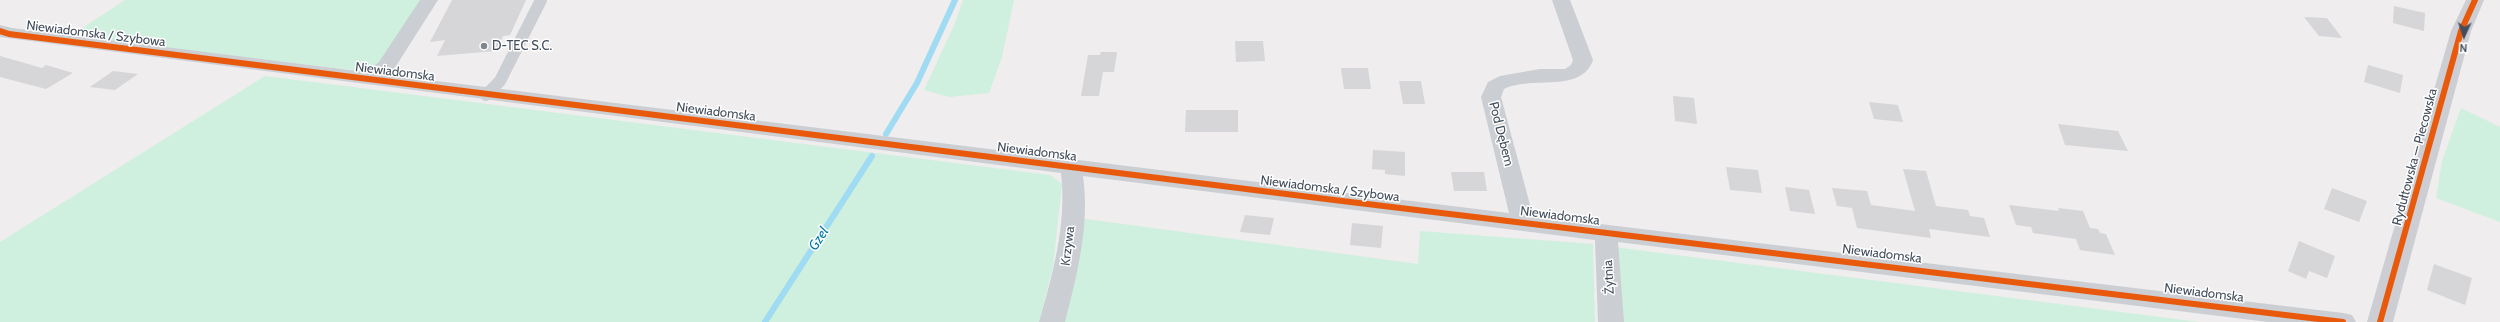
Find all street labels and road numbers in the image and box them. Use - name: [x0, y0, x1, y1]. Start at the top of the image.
- street label: Niewiadomska / Szybowa: [26, 18, 166, 50]
- street label: Niewiadomska: [354, 59, 436, 85]
- street label: Rydułtowska — Piecowska: [2389, 87, 2441, 227]
- street label: Niewiadomska: [675, 99, 757, 125]
- street label: Pod Dębem: [1485, 100, 1517, 168]
- street label: Niewiadomska: [996, 139, 1078, 165]
- street label: Niewiadomska / Szybowa: [1260, 173, 1400, 205]
- street label: Niewiadomska: [1519, 203, 1601, 229]
- street label: Krzywa: [1058, 225, 1078, 267]
- street label: Niewiadomska: [1841, 241, 1923, 267]
- street label: Żytnia: [1600, 259, 1618, 295]
- street label: Niewiadomska: [2163, 280, 2245, 306]

